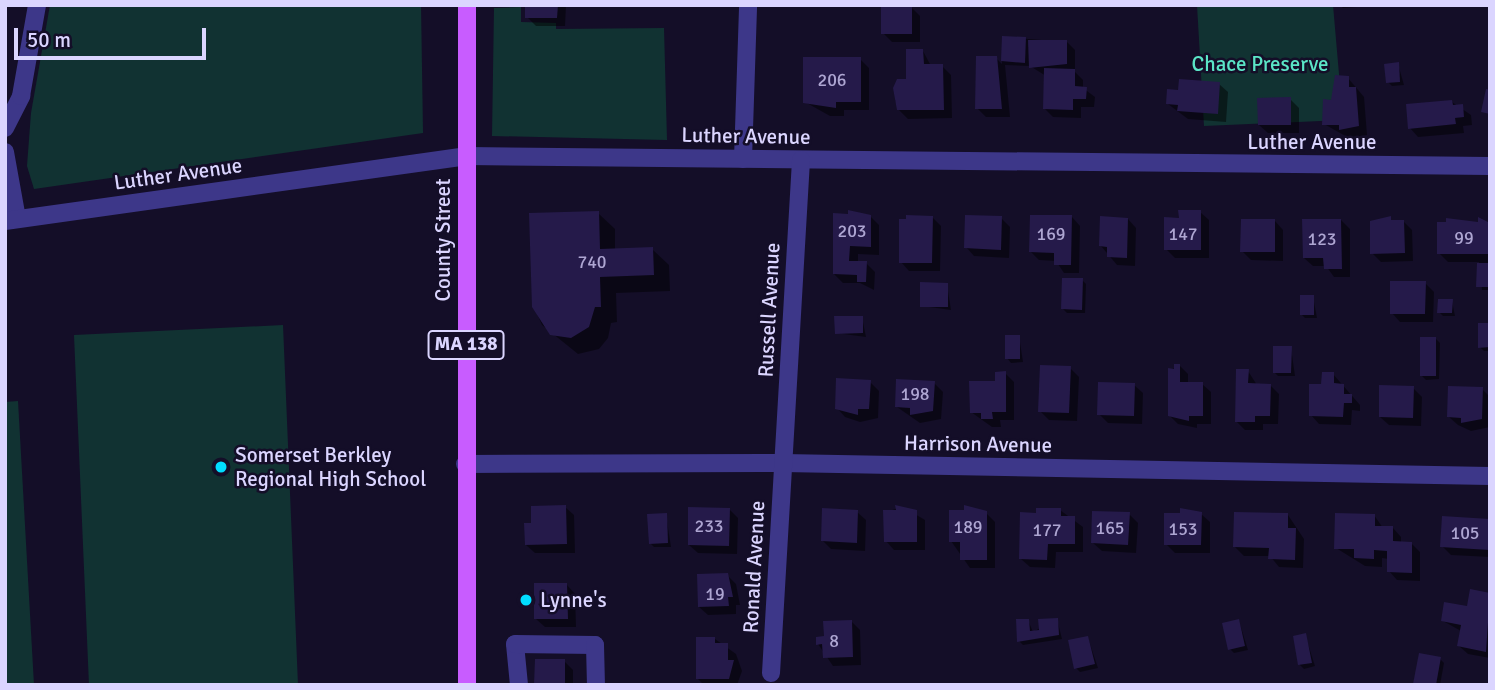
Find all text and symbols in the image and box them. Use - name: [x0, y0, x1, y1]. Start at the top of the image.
- scale bar: [18, 14, 210, 58]
- text: 50 m: [27, 27, 71, 53]
- park label: Chace Preserve: [1192, 51, 1328, 77]
- house number: 206: [817, 69, 847, 91]
- street label: Luther Avenue: [681, 122, 811, 150]
- street label: Luther Avenue: [1247, 129, 1377, 155]
- street label: Luther Avenue: [112, 153, 244, 195]
- street label: County Street: [430, 179, 456, 301]
- house number: 203: [837, 220, 867, 242]
- house number: 169: [1036, 223, 1066, 245]
- house number: 147: [1168, 223, 1198, 245]
- house number: 99: [1454, 227, 1474, 249]
- house number: 123: [1307, 228, 1337, 250]
- street label: Russell Avenue: [753, 242, 785, 378]
- house number: 740: [577, 251, 607, 273]
- road number: MA 138: [428, 330, 504, 360]
- house number: 198: [900, 383, 930, 405]
- street label: Harrison Avenue: [904, 430, 1052, 458]
- place label: Somerset Berkley Regional High School: [235, 442, 426, 492]
- marker: Somerset Berkley Regional High School: [213, 459, 229, 475]
- street label: Ronald Avenue: [738, 500, 770, 634]
- house number: 233: [694, 515, 724, 537]
- house number: 189: [953, 516, 983, 538]
- house number: 165: [1095, 517, 1125, 539]
- house number: 153: [1168, 518, 1198, 540]
- house number: 177: [1032, 519, 1062, 541]
- house number: 105: [1450, 522, 1480, 544]
- house number: 19: [705, 583, 725, 605]
- place label: Lynne's: [540, 587, 607, 613]
- marker: Lynne's: [518, 592, 534, 608]
- house number: 8: [829, 630, 839, 652]

